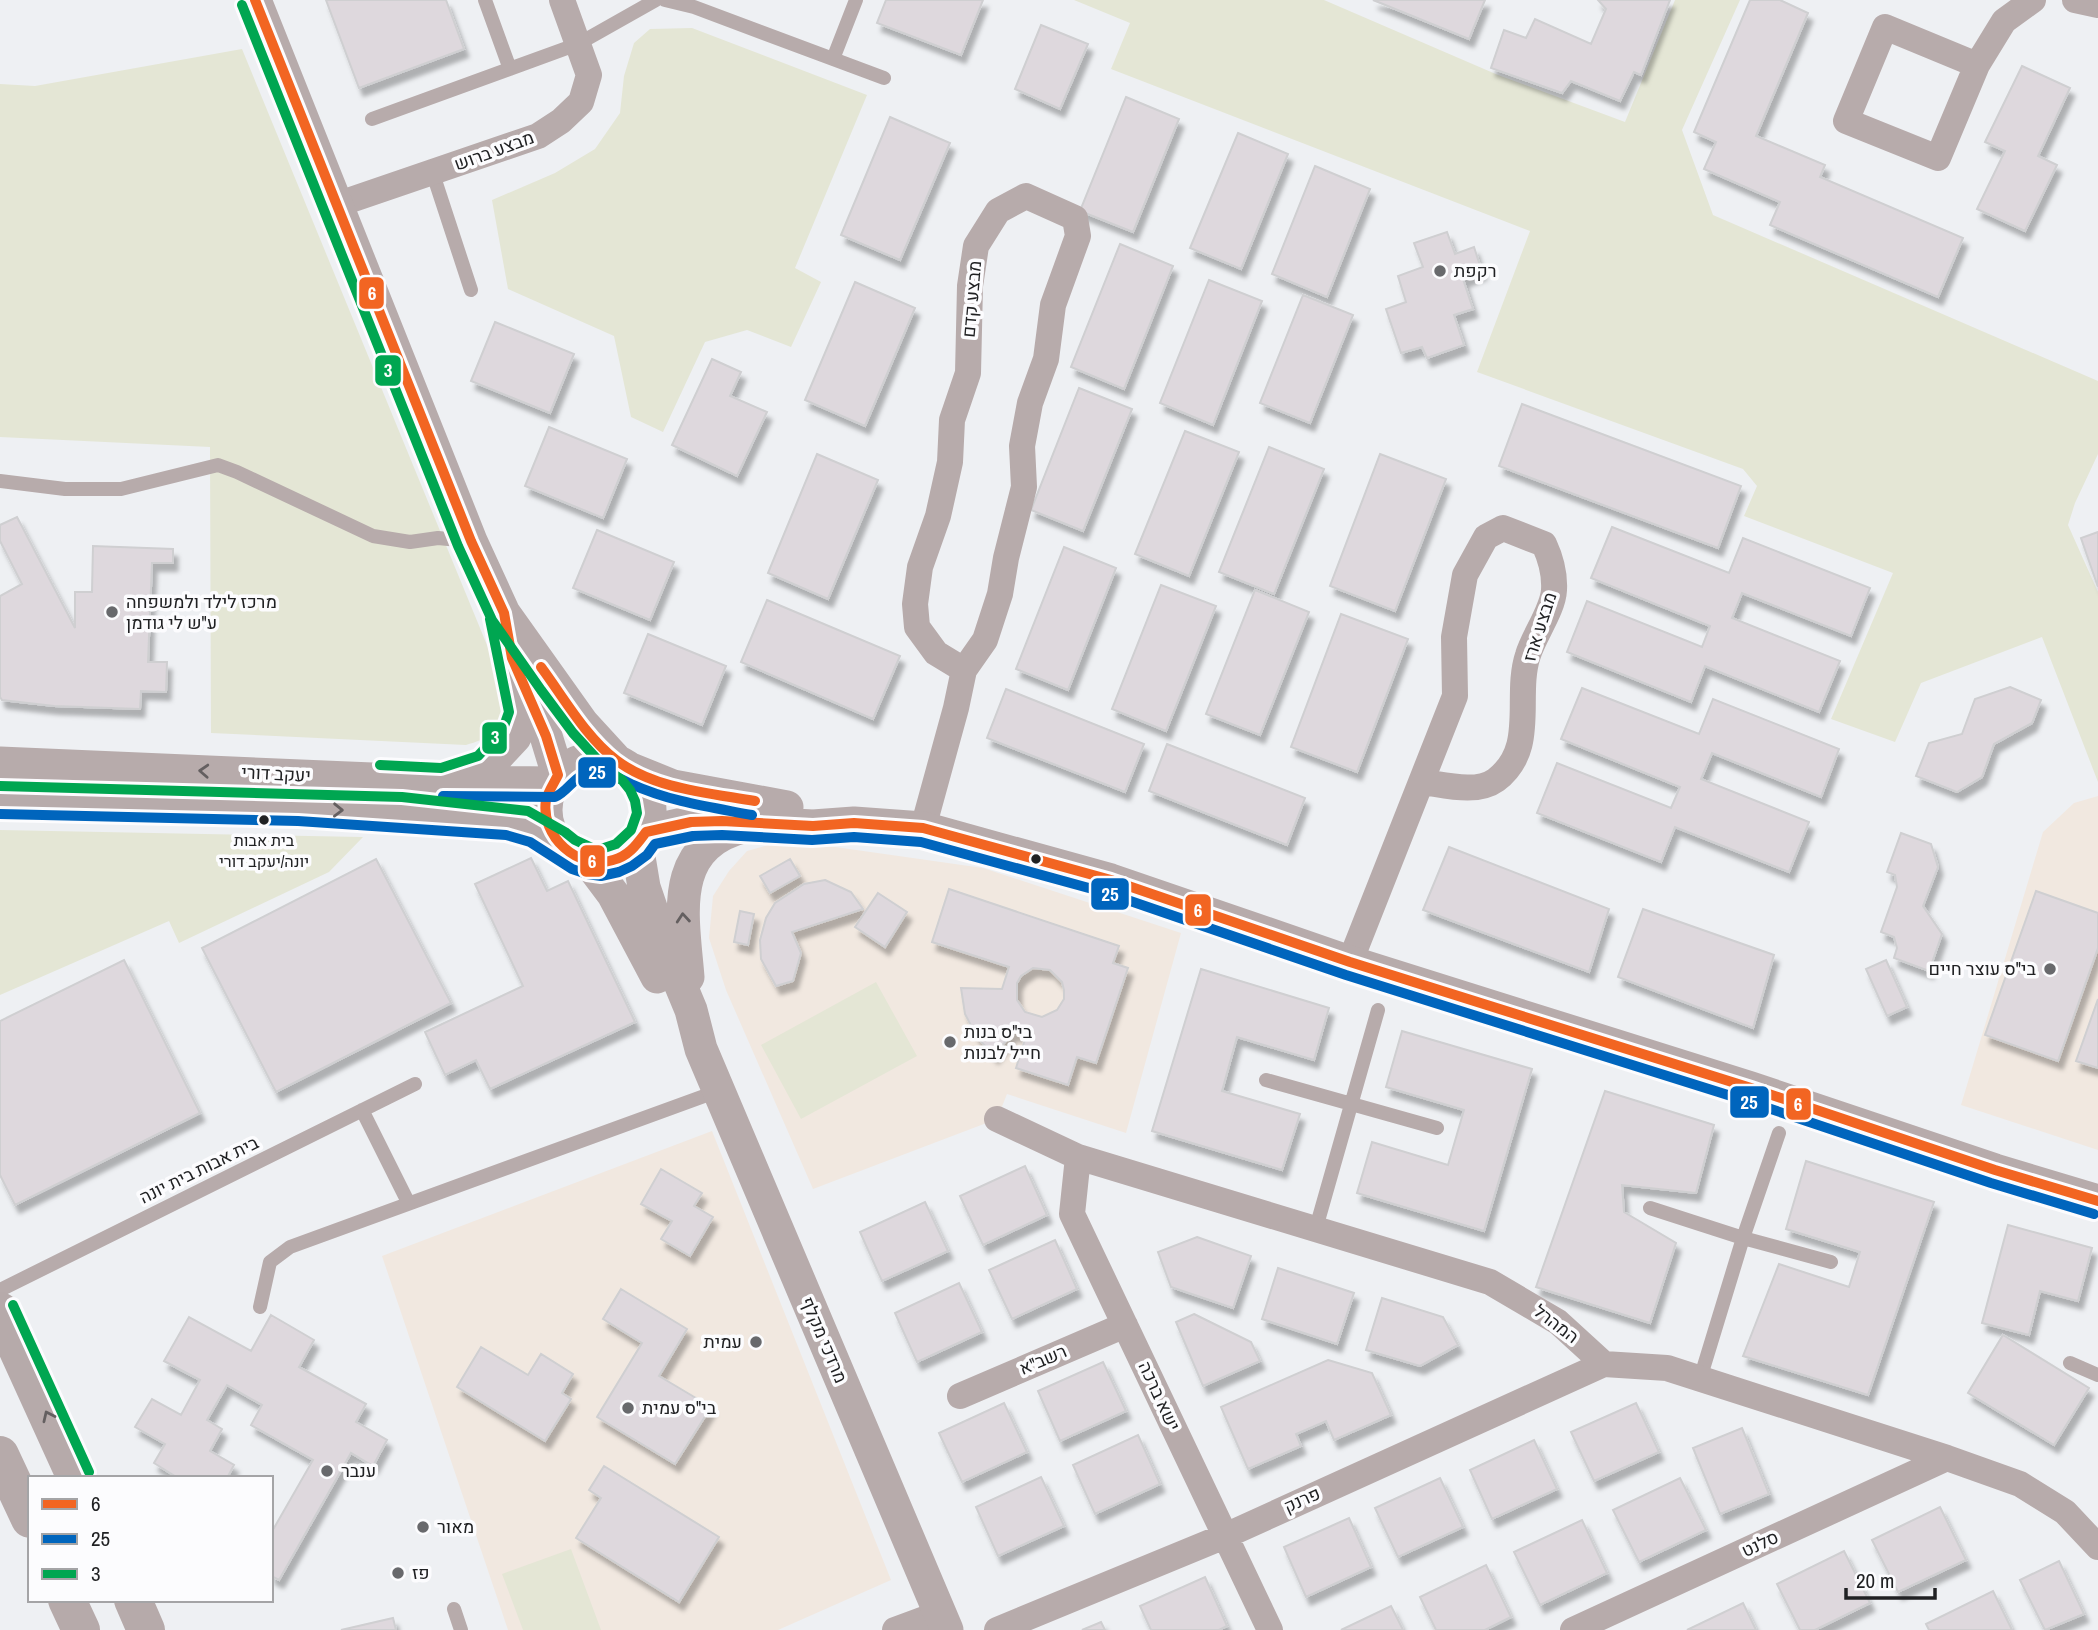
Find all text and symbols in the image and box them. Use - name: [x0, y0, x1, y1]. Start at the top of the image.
- street label: מבצע ברוש: [450, 125, 537, 176]
- place label: רקפת: [1454, 258, 1497, 283]
- street label: מבצע קדם: [956, 259, 987, 339]
- marker: רקפת: [1432, 263, 1448, 279]
- line badge: 6: [358, 276, 385, 310]
- text: 6: [368, 280, 377, 306]
- line badge: 3: [374, 354, 402, 387]
- text: 3: [384, 357, 393, 383]
- place label: מרכז לילד ולמשפחה ע"ש לי גודמן: [126, 589, 277, 635]
- street label: מבצע ארז: [1517, 589, 1563, 665]
- marker: מרכז לילד ולמשפחה ע"ש לי גודמן: [104, 604, 120, 620]
- line badge: 3: [481, 721, 508, 755]
- text: 3: [491, 724, 500, 750]
- line badge: 25: [577, 756, 617, 789]
- street label: יעקב דורי: [241, 759, 311, 788]
- text: 25: [588, 759, 606, 785]
- one-way arrow: [198, 763, 209, 778]
- one-way arrow: [332, 802, 343, 817]
- marker: בית אבות יונה/יעקב דורי: [257, 813, 271, 827]
- place label: בית אבות יונה/יעקב דורי: [219, 829, 309, 872]
- line badge: 6: [579, 844, 606, 878]
- text: 6: [588, 848, 597, 874]
- unlabelled marker: [1029, 852, 1043, 866]
- line badge: 25: [1090, 877, 1130, 911]
- text: 25: [1101, 881, 1119, 907]
- line badge: 6: [1184, 893, 1212, 927]
- text: 6: [1194, 897, 1203, 923]
- one-way arrow: [676, 912, 691, 923]
- place label: בי"ס עוצר חיים: [1929, 956, 2037, 981]
- marker: בי"ס עוצר חיים: [2042, 961, 2058, 977]
- place label: בי"ס בנות חייל לבנות: [964, 1019, 1041, 1065]
- marker: בי"ס בנות חייל לבנות: [942, 1034, 958, 1050]
- line badge: 25: [1729, 1085, 1770, 1119]
- line badge: 6: [1785, 1087, 1812, 1121]
- text: 25: [1740, 1089, 1758, 1115]
- text: 6: [1794, 1091, 1803, 1117]
- street label: בית אבות בית יונה: [135, 1130, 263, 1209]
- street label: מרדכי מקלף: [795, 1293, 854, 1387]
- street label: המהרל: [1529, 1298, 1584, 1349]
- place label: עמית: [703, 1329, 742, 1354]
- marker: עמית: [748, 1334, 764, 1350]
- street label: רשב"א: [1015, 1338, 1070, 1381]
- street label: ישא ברכה: [1132, 1357, 1186, 1435]
- place label: בי"ס עמית: [642, 1395, 717, 1420]
- marker: בי"ס עמית: [620, 1400, 636, 1416]
- one-way arrow: [42, 1411, 56, 1423]
- place label: ענבר: [341, 1458, 376, 1483]
- marker: ענבר: [319, 1463, 335, 1479]
- legend: [28, 1476, 273, 1602]
- street label: פרנק: [1279, 1480, 1324, 1519]
- text: 6: [91, 1489, 101, 1518]
- place label: מאור: [437, 1514, 474, 1539]
- marker: מאור: [415, 1519, 431, 1535]
- text: 25: [91, 1524, 110, 1553]
- street label: סלנט: [1737, 1524, 1782, 1563]
- scale bar: [1846, 1556, 1935, 1600]
- text: 3: [91, 1559, 101, 1588]
- place label: פז: [412, 1560, 430, 1585]
- marker: פז: [390, 1565, 406, 1581]
- text: 20 m: [1856, 1566, 1894, 1595]

